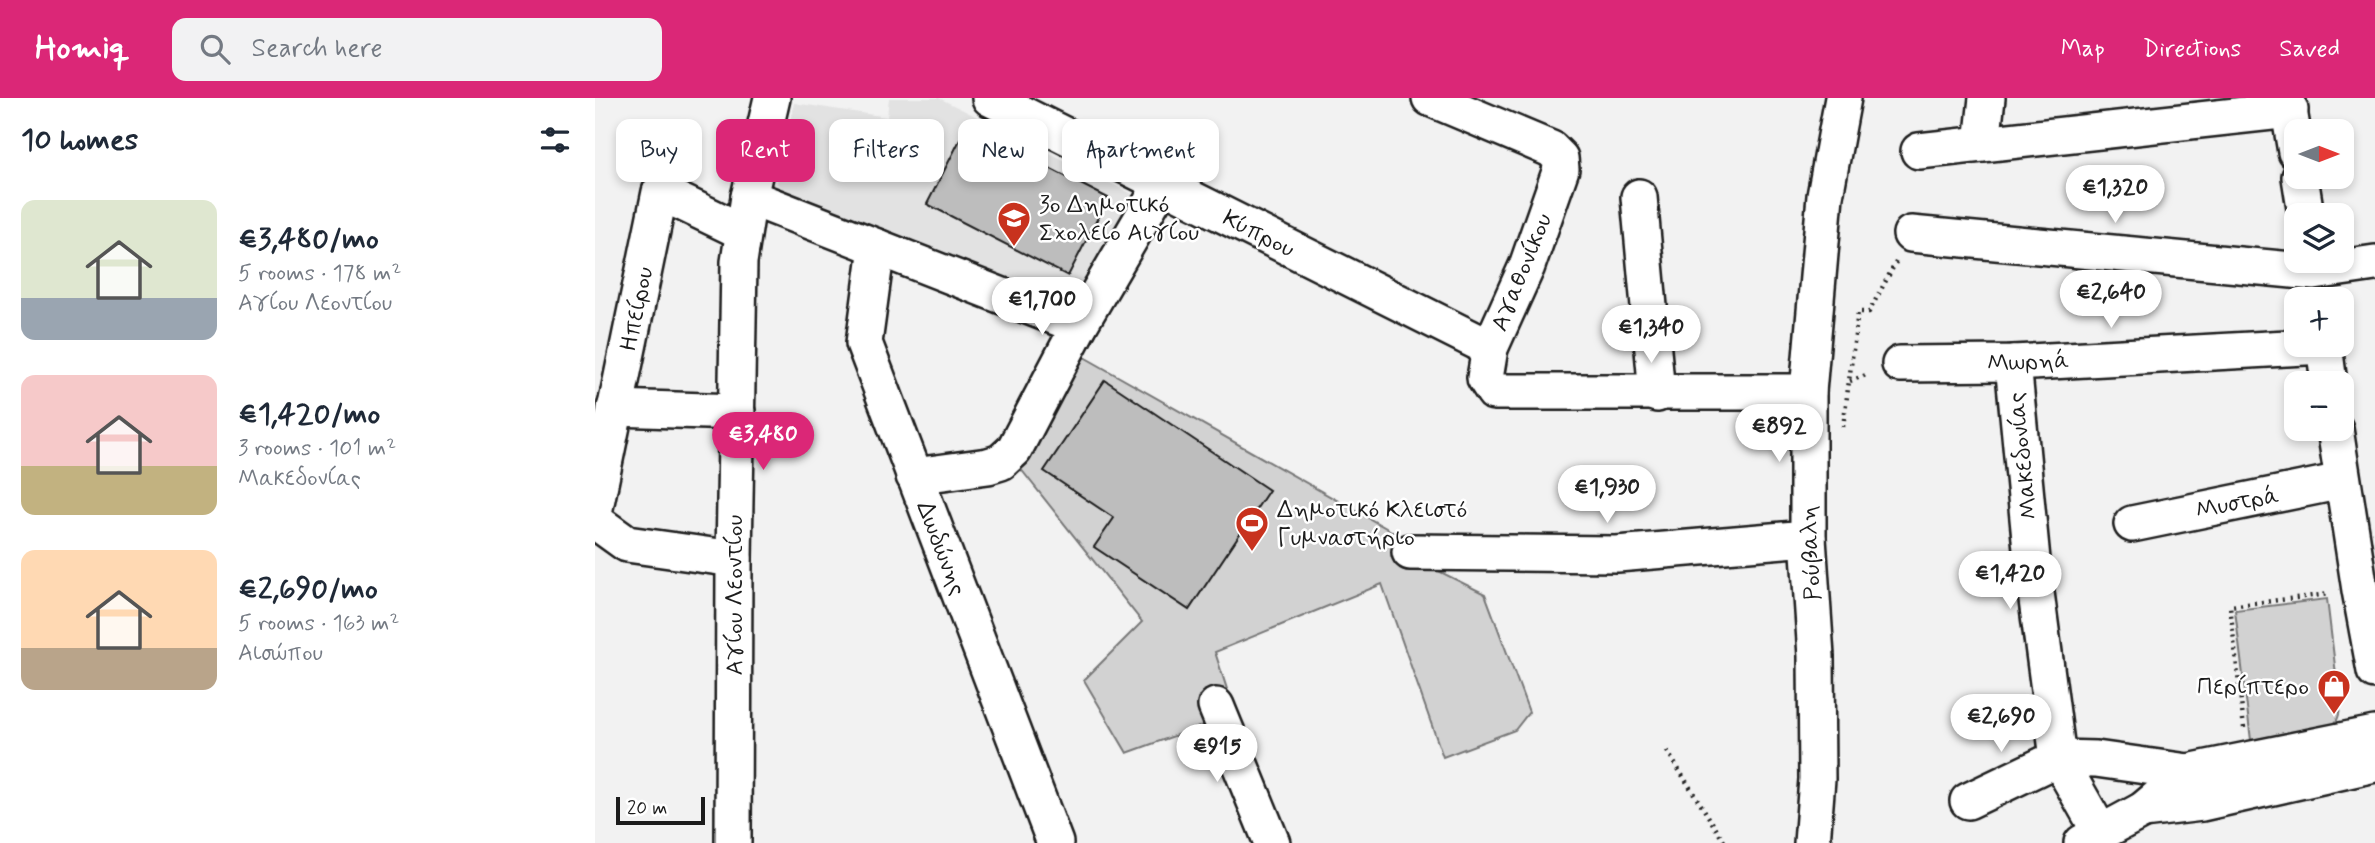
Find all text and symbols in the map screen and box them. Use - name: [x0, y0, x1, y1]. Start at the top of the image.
- search box: [172, 18, 662, 81]
- text: Homiq: [35, 27, 130, 71]
- icon: search: [196, 30, 234, 68]
- text: Search here: [252, 32, 382, 66]
- text: Map: [2061, 34, 2105, 65]
- text: Directions: [2143, 34, 2241, 65]
- text: Saved: [2279, 34, 2340, 65]
- chip: Buy: [616, 119, 702, 182]
- chip: Rent: [716, 119, 815, 182]
- chip: Filters: [829, 119, 944, 182]
- chip: New: [958, 119, 1048, 182]
- chip: Apartment: [1062, 119, 1219, 182]
- north arrow: [2284, 119, 2354, 189]
- map controls: [2284, 119, 2354, 441]
- text: 10 homes: [21, 121, 138, 160]
- icon: filters: [536, 121, 574, 159]
- pin: €1,320: [2058, 166, 2172, 225]
- text: €1,320: [2082, 173, 2148, 203]
- place label: 3ο Δημοτικό Σχολείο Αιγίου: [1039, 190, 1199, 249]
- school or university icon: 3ο Δημοτικό Σχολείο Αιγίου: [995, 199, 1033, 248]
- street label: Κύπρου: [1217, 203, 1300, 266]
- button: layers: [2284, 203, 2354, 273]
- street label: Αγαθονίκου: [1485, 209, 1560, 336]
- text: €3,480/mo: [238, 220, 379, 259]
- icon: home: [77, 228, 161, 312]
- text: 5 rooms · 178 m²: [238, 259, 401, 289]
- street label: Ηπείρου: [613, 264, 662, 354]
- pin: €2,640: [2054, 271, 2168, 330]
- pin: €1,700: [985, 278, 1099, 337]
- text: €2,640: [2076, 278, 2146, 308]
- text: €1,700: [1008, 285, 1076, 315]
- button: +: [2284, 287, 2354, 357]
- text: Αγίου Λεοντίου: [238, 289, 392, 319]
- pin: €1,340: [1594, 306, 1708, 365]
- text: €1,340: [1618, 313, 1684, 343]
- street label: Μωρηά: [1986, 346, 2070, 379]
- button: −: [2284, 371, 2354, 441]
- street label: Μακεδονίας: [2001, 391, 2046, 521]
- text: €1,420/mo: [238, 395, 380, 434]
- icon: home: [77, 403, 161, 487]
- pin: €892: [1738, 404, 1820, 464]
- pin: €3,480: [706, 412, 820, 472]
- text: €892: [1751, 412, 1807, 442]
- text: €3,480: [728, 420, 798, 450]
- text: 3 rooms · 101 m²: [238, 434, 396, 464]
- text: Μακεδονίας: [238, 464, 361, 494]
- pin: €1,930: [1550, 466, 1664, 525]
- text: €1,930: [1574, 473, 1640, 503]
- street label: Μυστρά: [2193, 480, 2282, 527]
- place label: Δημοτικό Κλειστό Γυμναστήριο: [1277, 495, 1467, 554]
- street label: Δωδώνης: [908, 497, 973, 600]
- sports icon: Δημοτικό Κλειστό Γυμναστήριο: [1233, 504, 1271, 553]
- street label: Ρούβαλη: [1794, 505, 1829, 601]
- street label: Αγίου Λεοντίου: [720, 514, 751, 675]
- pin: €1,420: [1953, 552, 2067, 611]
- text: €1,420: [1975, 559, 2045, 589]
- text: €2,690/mo: [238, 570, 378, 609]
- icon: home: [77, 578, 161, 662]
- text: 5 rooms · 163 m²: [238, 609, 400, 639]
- text: Αισώπου: [238, 639, 323, 669]
- shop icon: Περίπτερο: [2315, 667, 2353, 716]
- place label: Περίπτερο: [2197, 672, 2309, 703]
- pin: €2,690: [1944, 694, 2058, 754]
- text: €2,690: [1966, 702, 2036, 732]
- pin: €915: [1176, 724, 1258, 784]
- text: €915: [1192, 732, 1242, 762]
- scale bar: [616, 794, 705, 826]
- text: 20 m: [627, 796, 667, 821]

